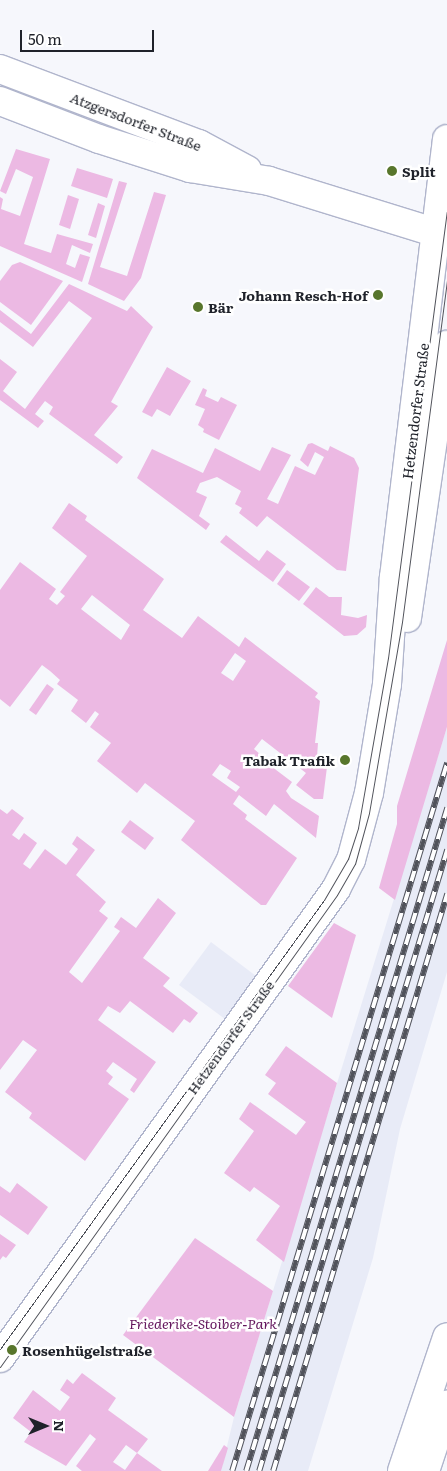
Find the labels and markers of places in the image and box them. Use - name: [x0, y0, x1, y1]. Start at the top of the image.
- place label: Split: [402, 163, 436, 179]
- marker: Split: [386, 165, 398, 177]
- place label: Johann Resch-Hof: [239, 287, 368, 303]
- marker: Johann Resch-Hof: [372, 289, 384, 301]
- place label: Bär: [208, 299, 233, 315]
- marker: Bär: [192, 301, 204, 313]
- place label: Tabak Trafik: [243, 752, 335, 768]
- marker: Tabak Trafik: [339, 754, 351, 766]
- place label: Rosenhügelstraße: [22, 1342, 152, 1358]
- marker: Rosenhügelstraße: [6, 1344, 18, 1356]

